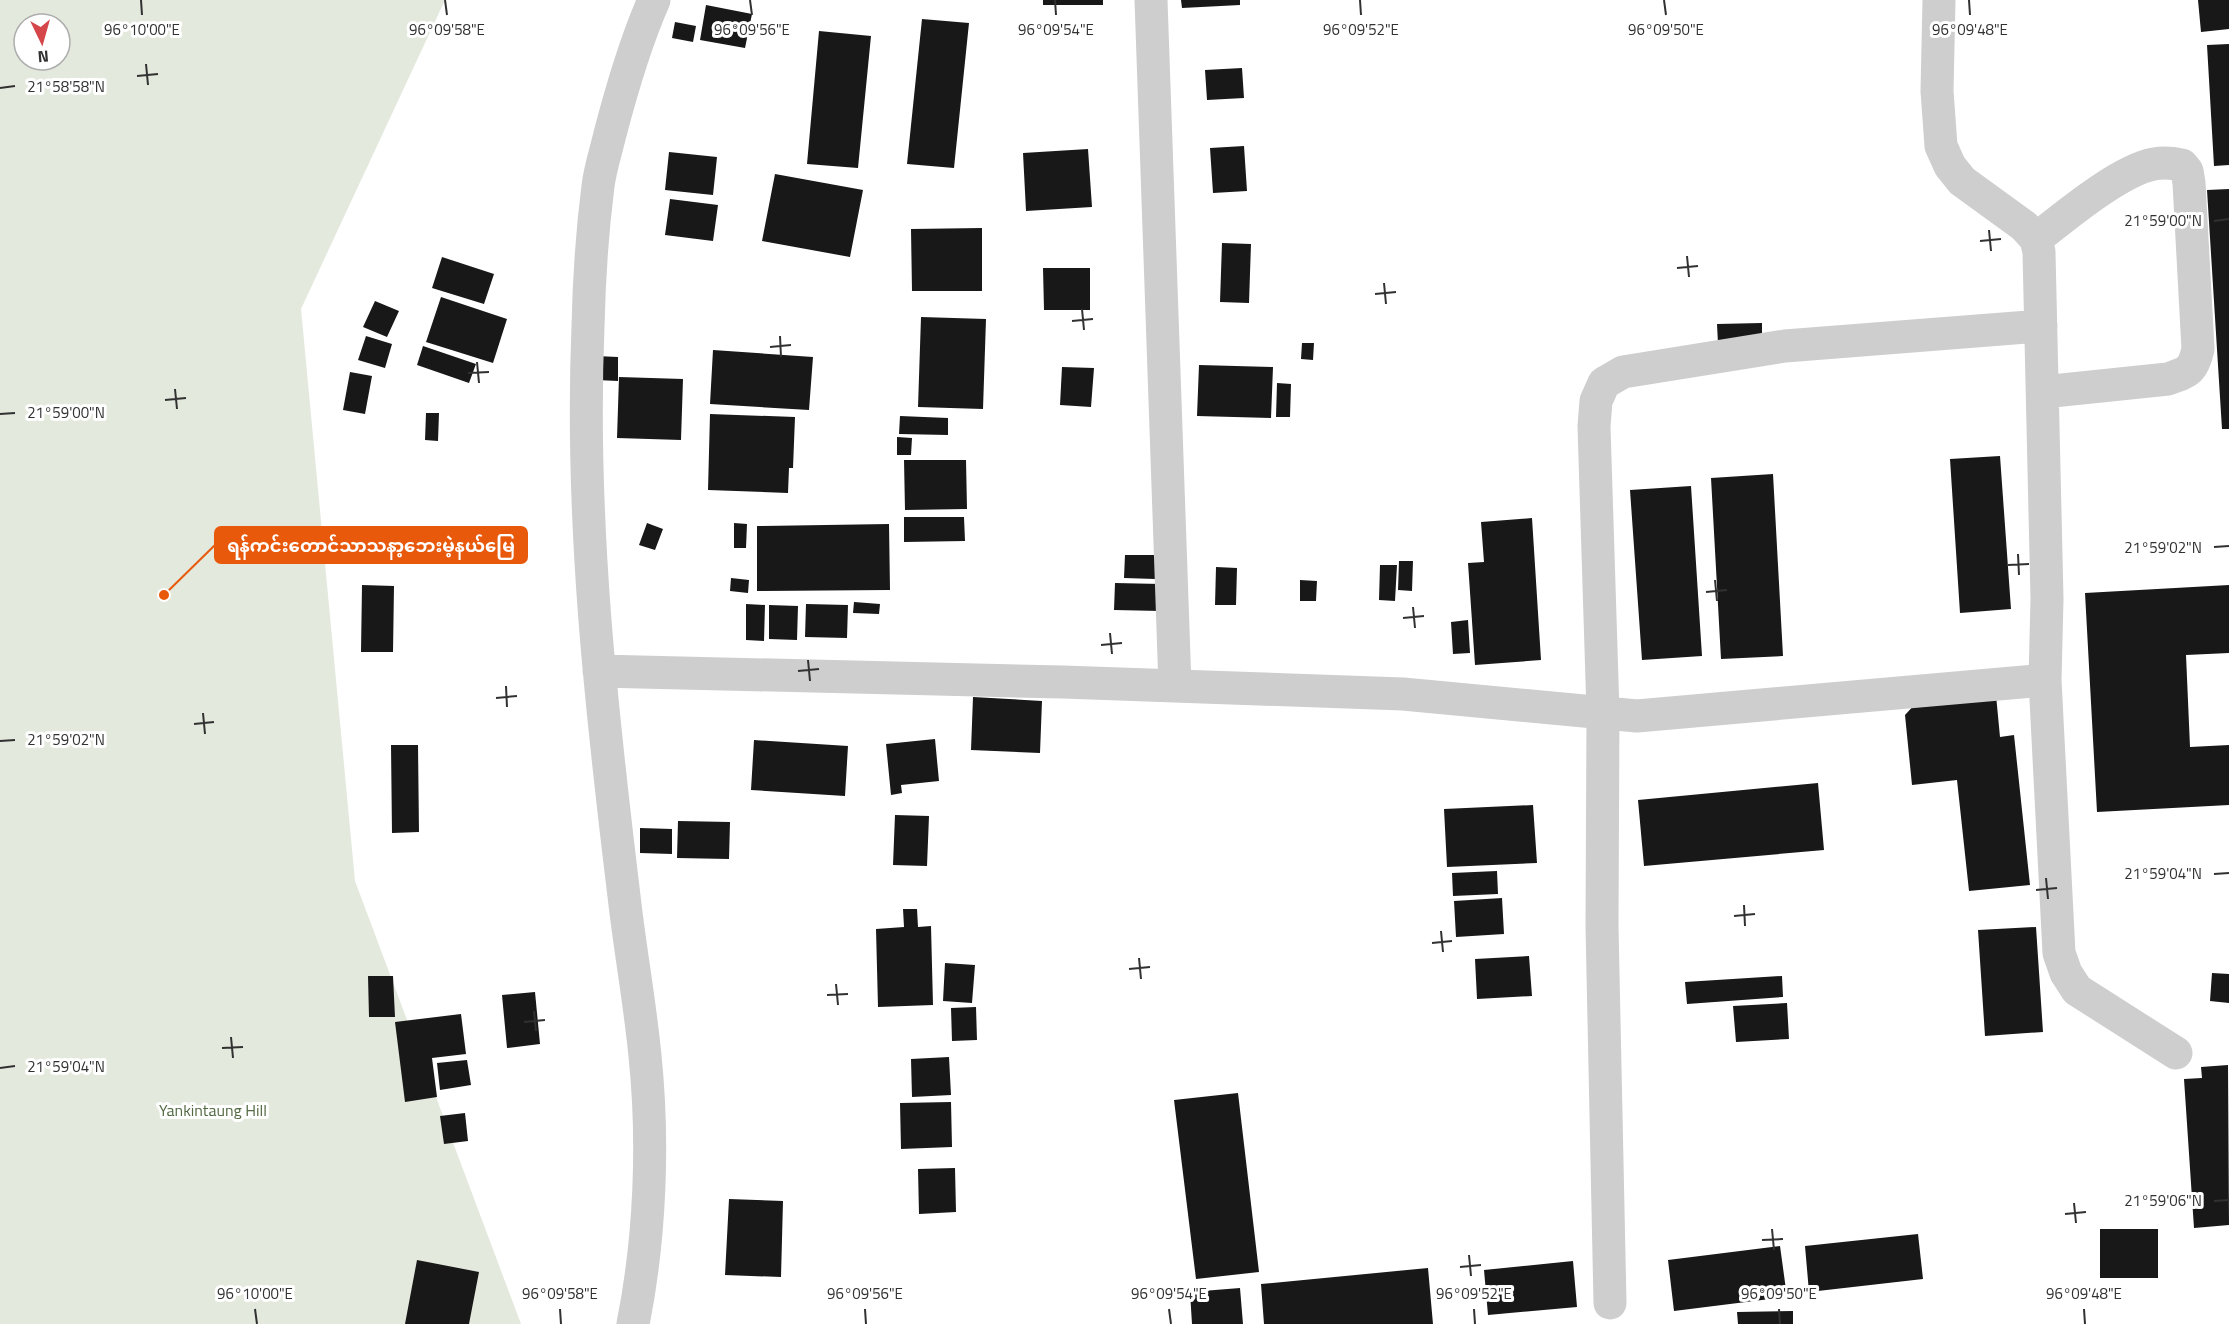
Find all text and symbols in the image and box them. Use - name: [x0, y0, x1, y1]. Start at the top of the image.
- north arrow: [12, 12, 72, 72]
- text: 96°10'00"E: [104, 18, 180, 41]
- text: 96°09'58"E: [409, 18, 485, 41]
- text: 96°09'56"E: [714, 18, 790, 41]
- text: 96°09'54"E: [1018, 18, 1094, 41]
- text: 96°09'52"E: [1323, 18, 1399, 41]
- text: 96°09'50"E: [1628, 18, 1704, 41]
- text: 96°09'48"E: [1932, 18, 2008, 41]
- text: N: [37, 45, 50, 69]
- text: 21°58'58"N: [27, 75, 105, 98]
- text: 21°59'00"N: [2124, 209, 2202, 232]
- text: 21°59'00"N: [27, 401, 105, 424]
- callout: ရန်ကင်းတောင်သာသနာ့ဘေးမဲ့နယ်မြေ: [215, 527, 527, 563]
- text: ရန်ကင်းတောင်သာသနာ့ဘေးမဲ့နယ်မြေ: [227, 532, 515, 560]
- text: 21°59'02"N: [2124, 536, 2202, 559]
- text: 21°59'02"N: [27, 728, 105, 751]
- text: 21°59'04"N: [2124, 862, 2202, 885]
- text: 21°59'04"N: [27, 1055, 105, 1078]
- park label: Yankintaung Hill: [159, 1098, 267, 1122]
- text: 21°59'06"N: [2124, 1189, 2202, 1212]
- text: 96°10'00"E: [217, 1282, 293, 1305]
- text: 96°09'58"E: [522, 1282, 598, 1305]
- text: 96°09'56"E: [827, 1282, 903, 1305]
- text: 96°09'54"E: [1131, 1282, 1207, 1305]
- text: 96°09'52"E: [1436, 1282, 1512, 1305]
- text: 96°09'50"E: [1741, 1282, 1817, 1305]
- text: 96°09'48"E: [2046, 1282, 2122, 1305]

